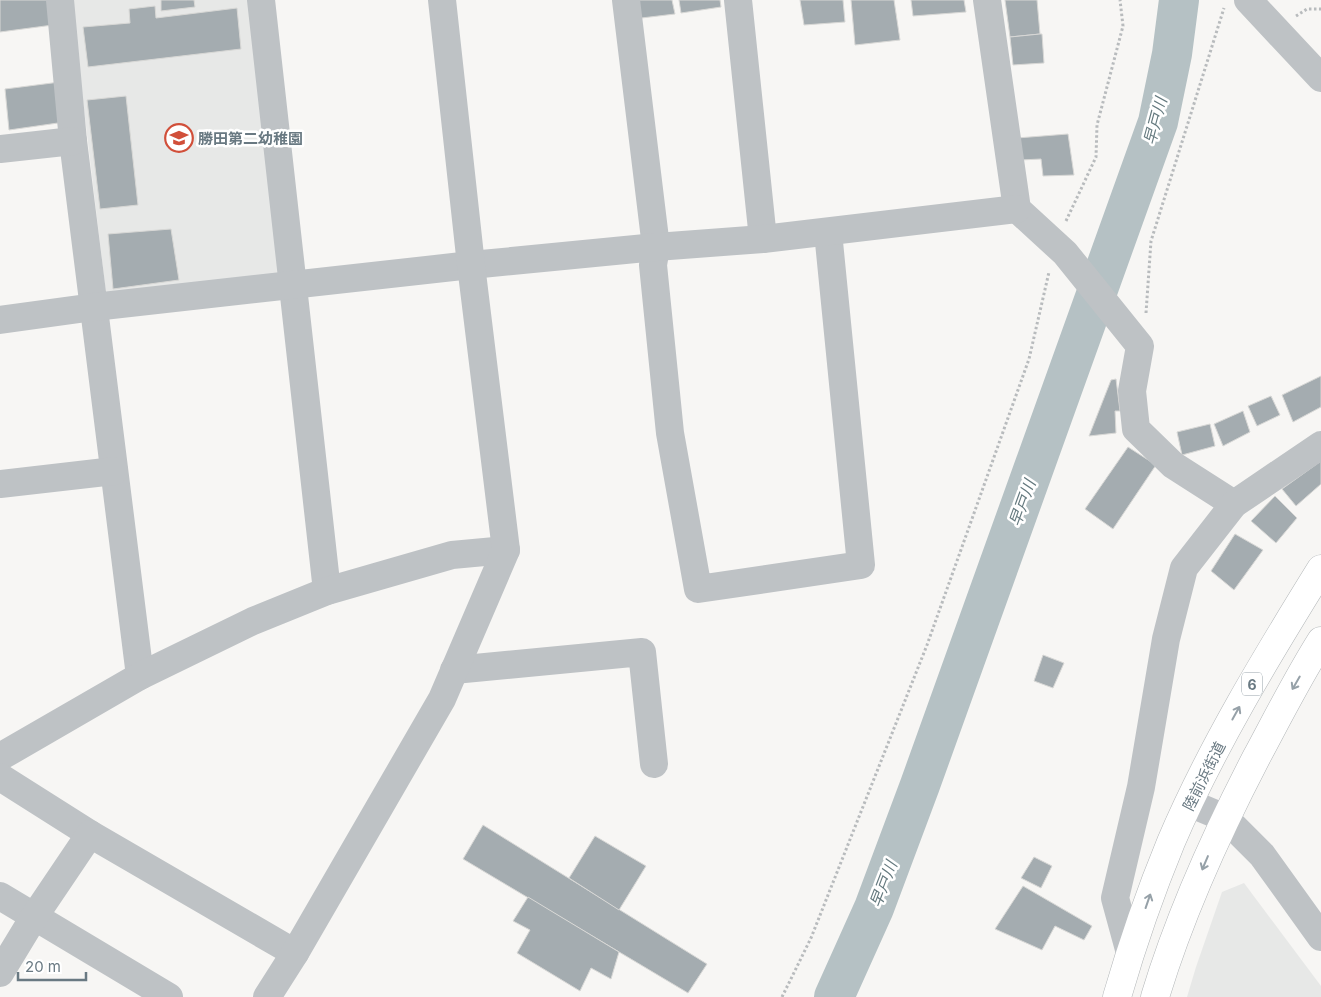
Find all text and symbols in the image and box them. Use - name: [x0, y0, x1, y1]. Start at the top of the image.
- water label: 早戸川: [1139, 93, 1171, 147]
- school or university icon: 勝田第二幼稚園: [164, 123, 194, 153]
- place label: 勝田第二幼稚園: [198, 129, 303, 148]
- water label: 早戸川: [1004, 475, 1040, 529]
- road number: 6: [1242, 672, 1262, 696]
- one-way arrow: [1291, 676, 1301, 691]
- one-way arrow: [1231, 706, 1241, 721]
- street label: 陸前浜街道: [1179, 738, 1229, 814]
- one-way arrow: [1200, 855, 1210, 870]
- water label: 早戸川: [865, 856, 902, 910]
- one-way arrow: [1144, 893, 1153, 909]
- scale bar: [18, 950, 85, 982]
- text: 20 m: [25, 957, 61, 976]

